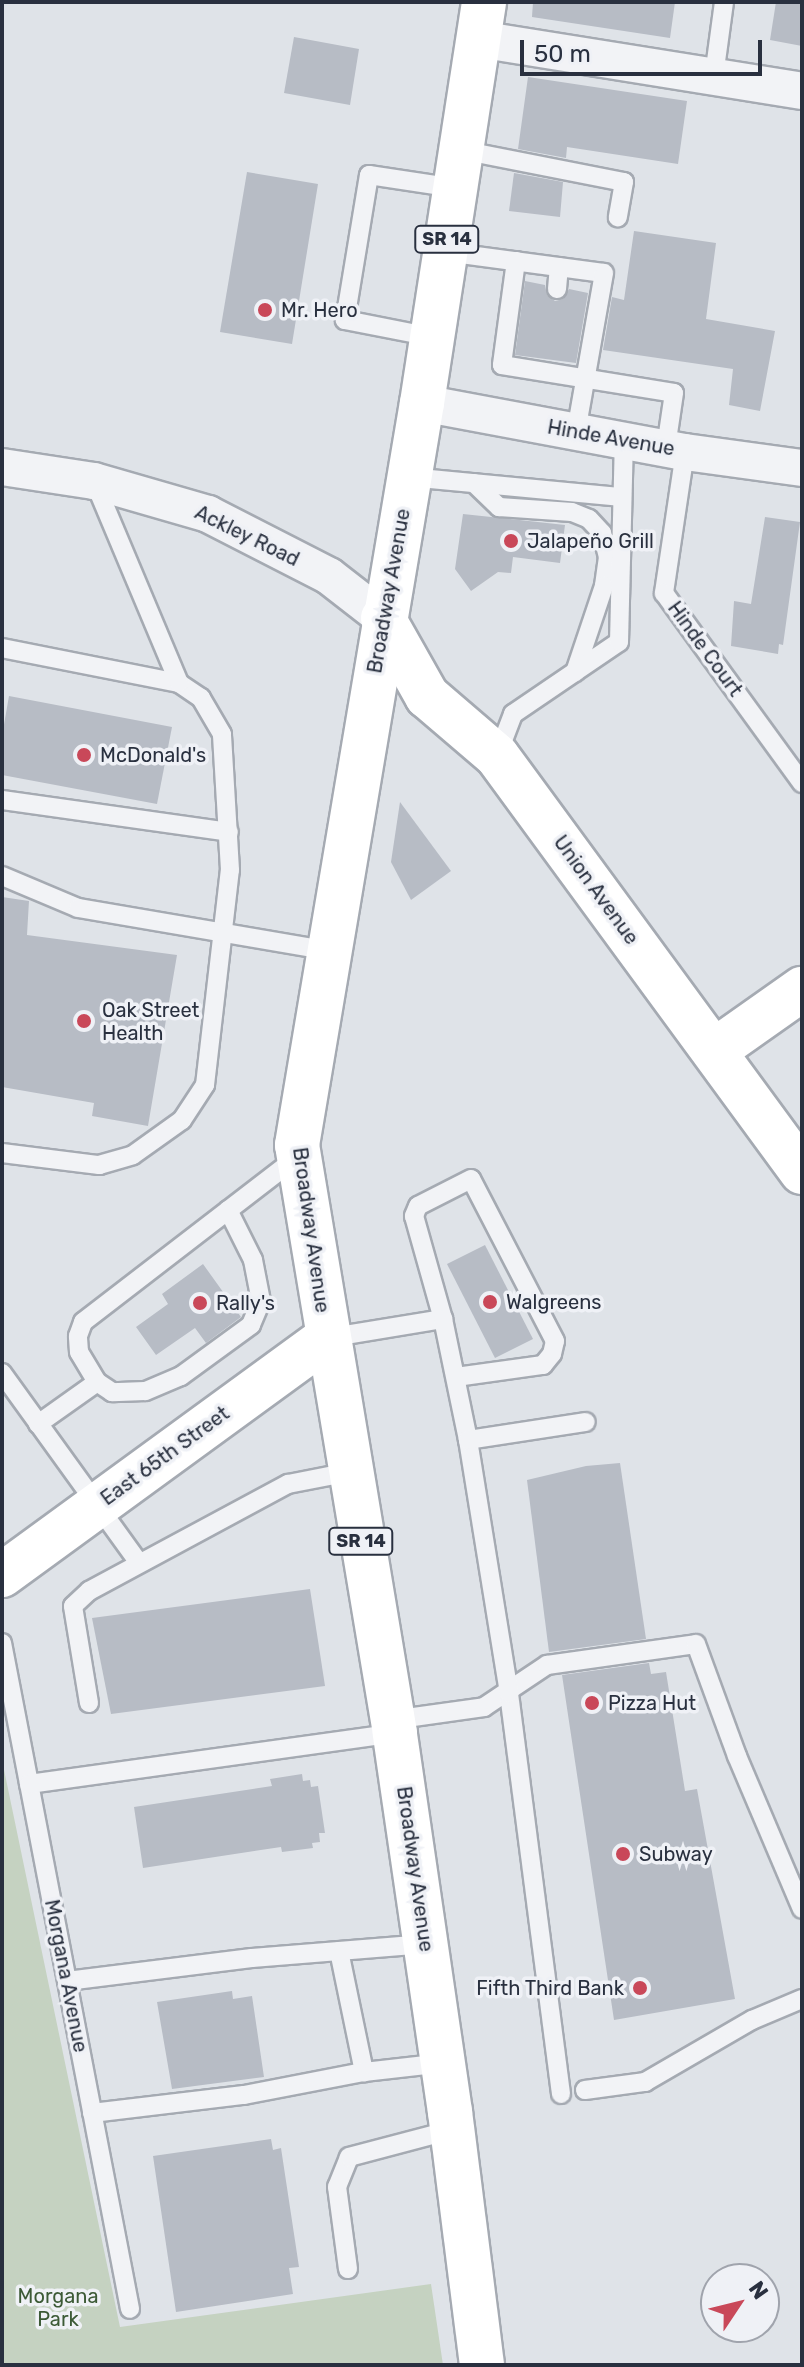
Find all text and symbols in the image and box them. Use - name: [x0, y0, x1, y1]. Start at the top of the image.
- scale bar: [524, 24, 766, 74]
- text: 50 m: [534, 40, 591, 68]
- road number: SR 14: [413, 225, 481, 253]
- place label: Mr. Hero: [281, 298, 358, 322]
- marker: Mr. Hero: [256, 301, 274, 319]
- street label: Hinde Avenue: [545, 415, 677, 461]
- street label: Ackley Road: [191, 500, 303, 572]
- street label: Broadway Avenue: [363, 506, 415, 676]
- place label: Jalapeño Grill: [527, 529, 654, 553]
- marker: Jalapeño Grill: [502, 532, 520, 550]
- street label: Hinde Court: [663, 597, 747, 701]
- place label: McDonald's: [100, 743, 206, 767]
- marker: McDonald's: [75, 746, 93, 764]
- street label: Union Avenue: [548, 831, 644, 949]
- place label: Oak Street Health: [102, 998, 200, 1045]
- marker: Oak Street Health: [73, 1010, 95, 1032]
- street label: Broadway Avenue: [287, 1145, 335, 1315]
- place label: Walgreens: [506, 1290, 602, 1314]
- place label: Rally's: [216, 1291, 275, 1315]
- marker: Walgreens: [481, 1293, 499, 1311]
- marker: Rally's: [191, 1294, 209, 1312]
- street label: East 65th Street: [96, 1401, 234, 1511]
- road number: SR 14: [327, 1527, 395, 1555]
- place label: Pizza Hut: [608, 1691, 696, 1715]
- marker: Pizza Hut: [583, 1694, 601, 1712]
- street label: Broadway Avenue: [391, 1784, 439, 1954]
- place label: Subway: [639, 1842, 713, 1866]
- marker: Subway: [614, 1845, 632, 1863]
- street label: Morgana Avenue: [39, 1897, 93, 2055]
- place label: Fifth Third Bank: [476, 1976, 624, 2000]
- marker: Fifth Third Bank: [631, 1979, 649, 1997]
- north arrow: [700, 2263, 780, 2343]
- text: N: [743, 2276, 774, 2304]
- park label: Morgana Park: [18, 2284, 98, 2331]

